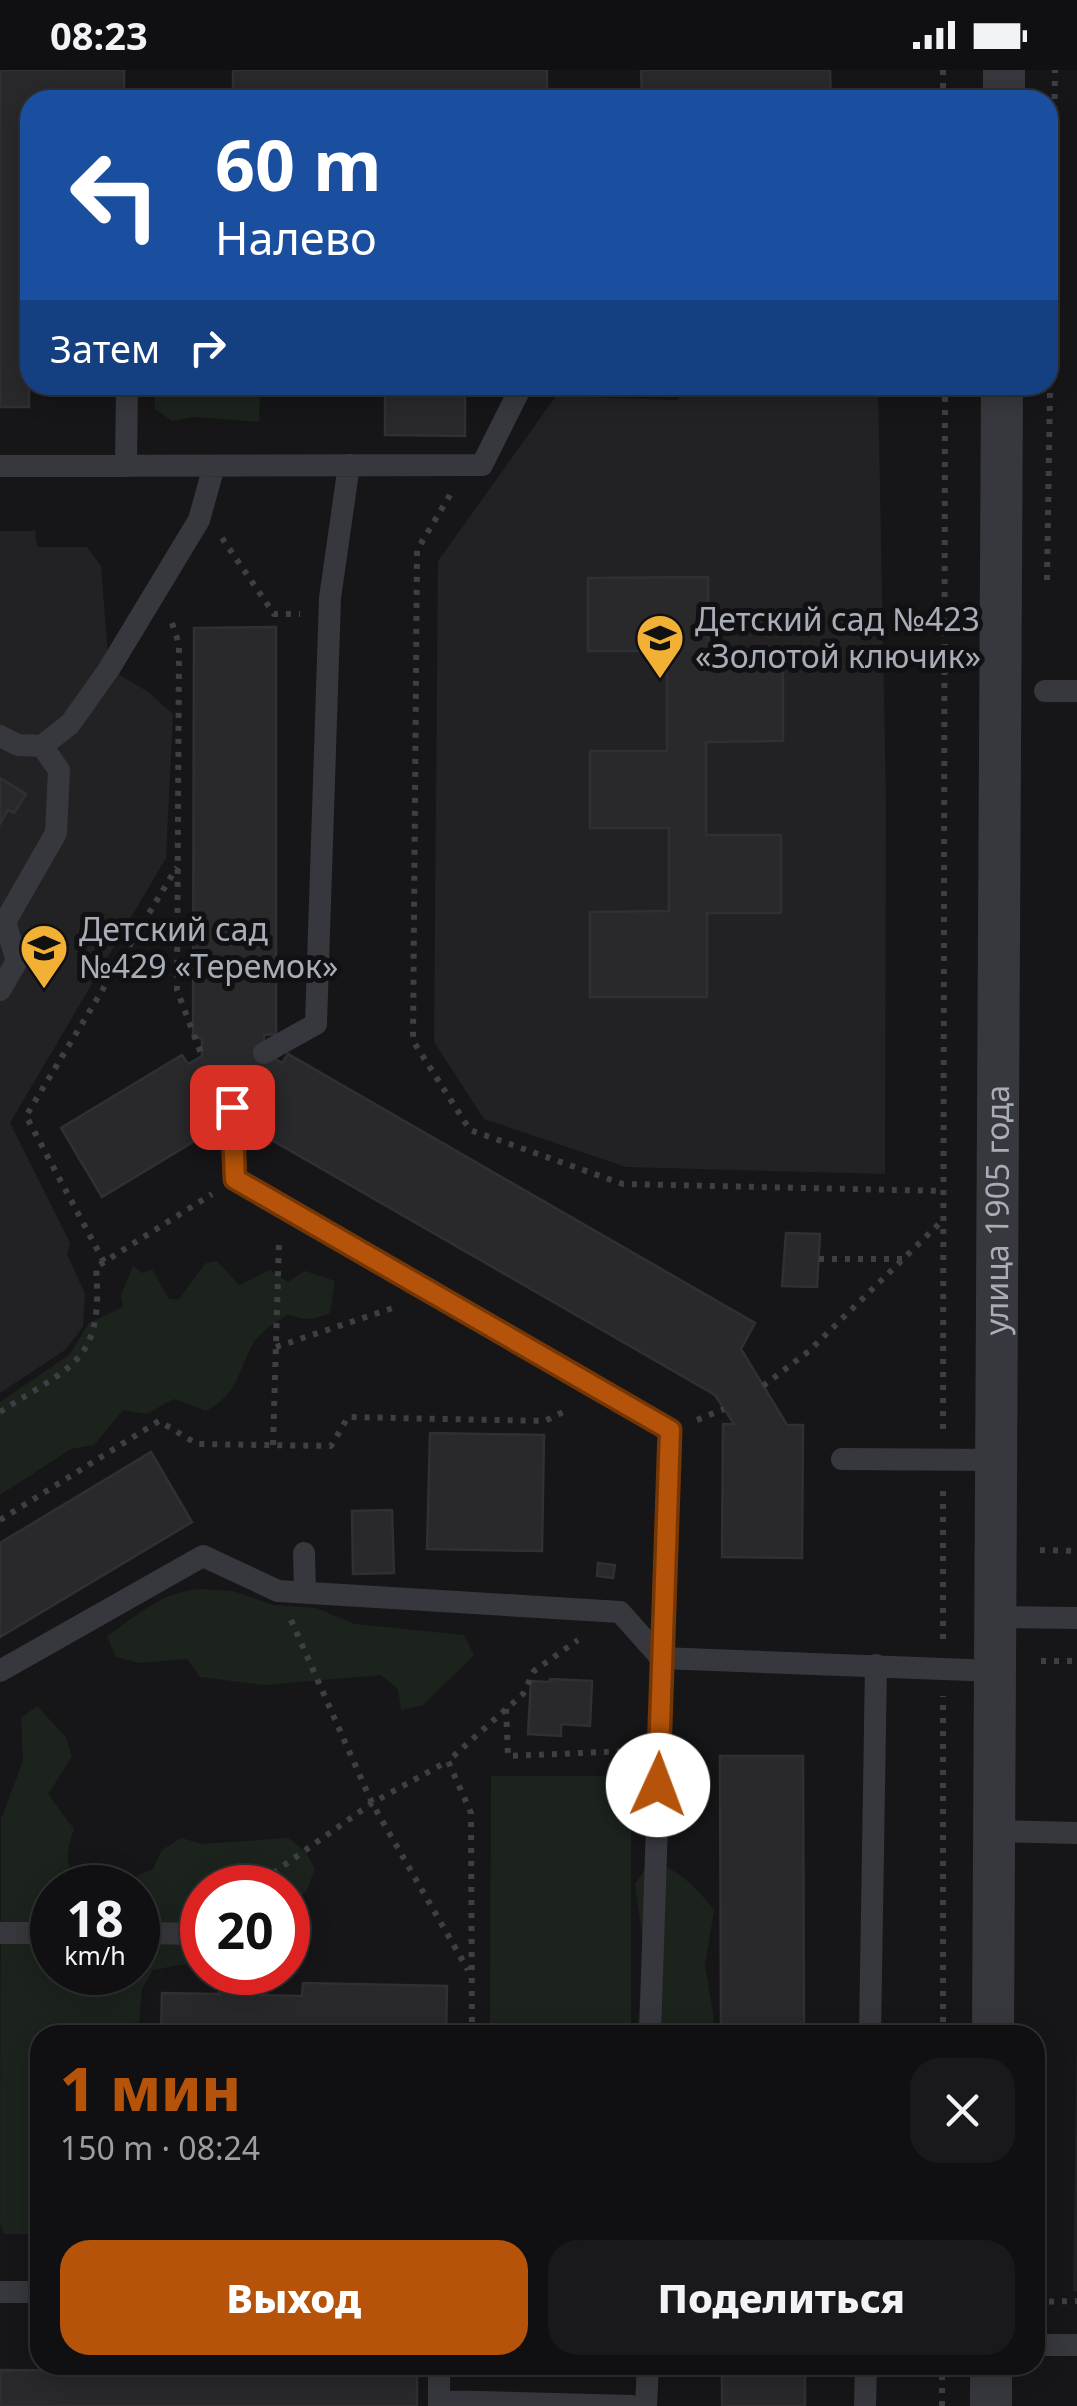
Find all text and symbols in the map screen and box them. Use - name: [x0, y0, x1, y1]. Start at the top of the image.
- text: 08:23: [50, 9, 148, 61]
- text: 60 m: [215, 116, 382, 212]
- icon: left: [50, 130, 180, 260]
- text: Налево: [215, 207, 377, 268]
- icon: right: [180, 320, 235, 375]
- text: Затем: [50, 322, 160, 374]
- place label: Детский сад №423 «Золотой ключик»: [695, 597, 981, 677]
- school or university icon: Детский сад №423 «Золотой ключик»: [634, 612, 686, 680]
- place label: Детский сад №429 «Теремок»: [79, 907, 338, 987]
- school or university icon: Детский сад №429 «Теремок»: [18, 922, 70, 990]
- pin: [190, 1065, 275, 1150]
- icon: arrive: [205, 1080, 260, 1135]
- street label: улица 1905 года: [974, 1085, 1018, 1335]
- position arrow: [606, 1733, 710, 1837]
- speed limit sign: 20: [180, 1865, 310, 1995]
- text: 18: [66, 1884, 124, 1952]
- text: km/h: [64, 1938, 126, 1972]
- text: 1 мин: [60, 2047, 241, 2129]
- button: close: [910, 2058, 1015, 2163]
- text: 150 m · 08:24: [60, 2126, 260, 2169]
- button: Выход: [60, 2240, 528, 2355]
- button: Поделиться: [548, 2240, 1015, 2355]

